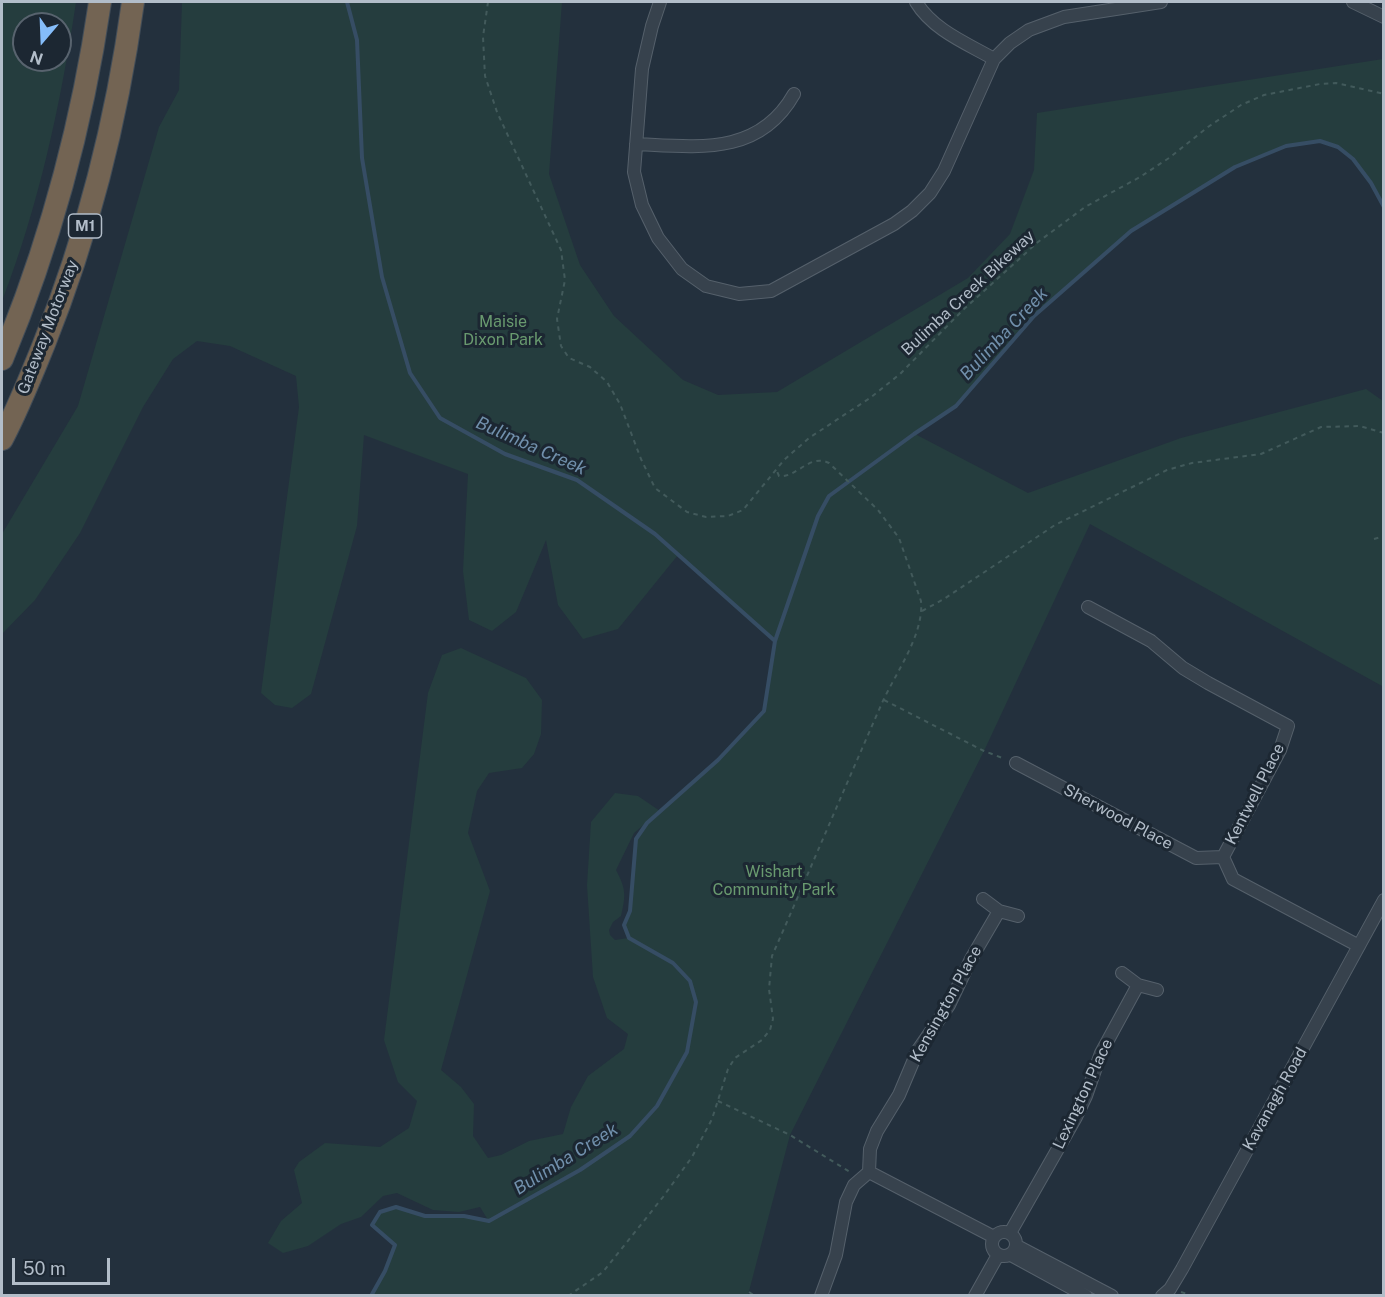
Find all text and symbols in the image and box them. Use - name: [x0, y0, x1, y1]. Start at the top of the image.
- north arrow: [12, 12, 72, 72]
- text: N: [28, 47, 46, 69]
- road number: M1: [68, 214, 101, 238]
- street label: Bulimba Creek Bikeway: [897, 226, 1039, 360]
- street label: Gateway Motorway: [14, 257, 82, 397]
- water label: Bulimba Creek: [956, 283, 1052, 385]
- park label: Maisie Dixon Park: [463, 312, 543, 350]
- water label: Bulimba Creek: [472, 412, 590, 480]
- street label: Kentwell Place: [1221, 740, 1289, 848]
- street label: Sherwood Place: [1060, 780, 1176, 854]
- park label: Wishart Community Park: [712, 862, 836, 900]
- street label: Kensington Place: [906, 943, 986, 1065]
- street label: Lexington Place: [1049, 1036, 1117, 1152]
- street label: Kavanagh Road: [1239, 1044, 1311, 1154]
- water label: Bulimba Creek: [510, 1118, 622, 1200]
- scale bar: [15, 1246, 112, 1284]
- text: 50 m: [23, 1258, 66, 1279]

